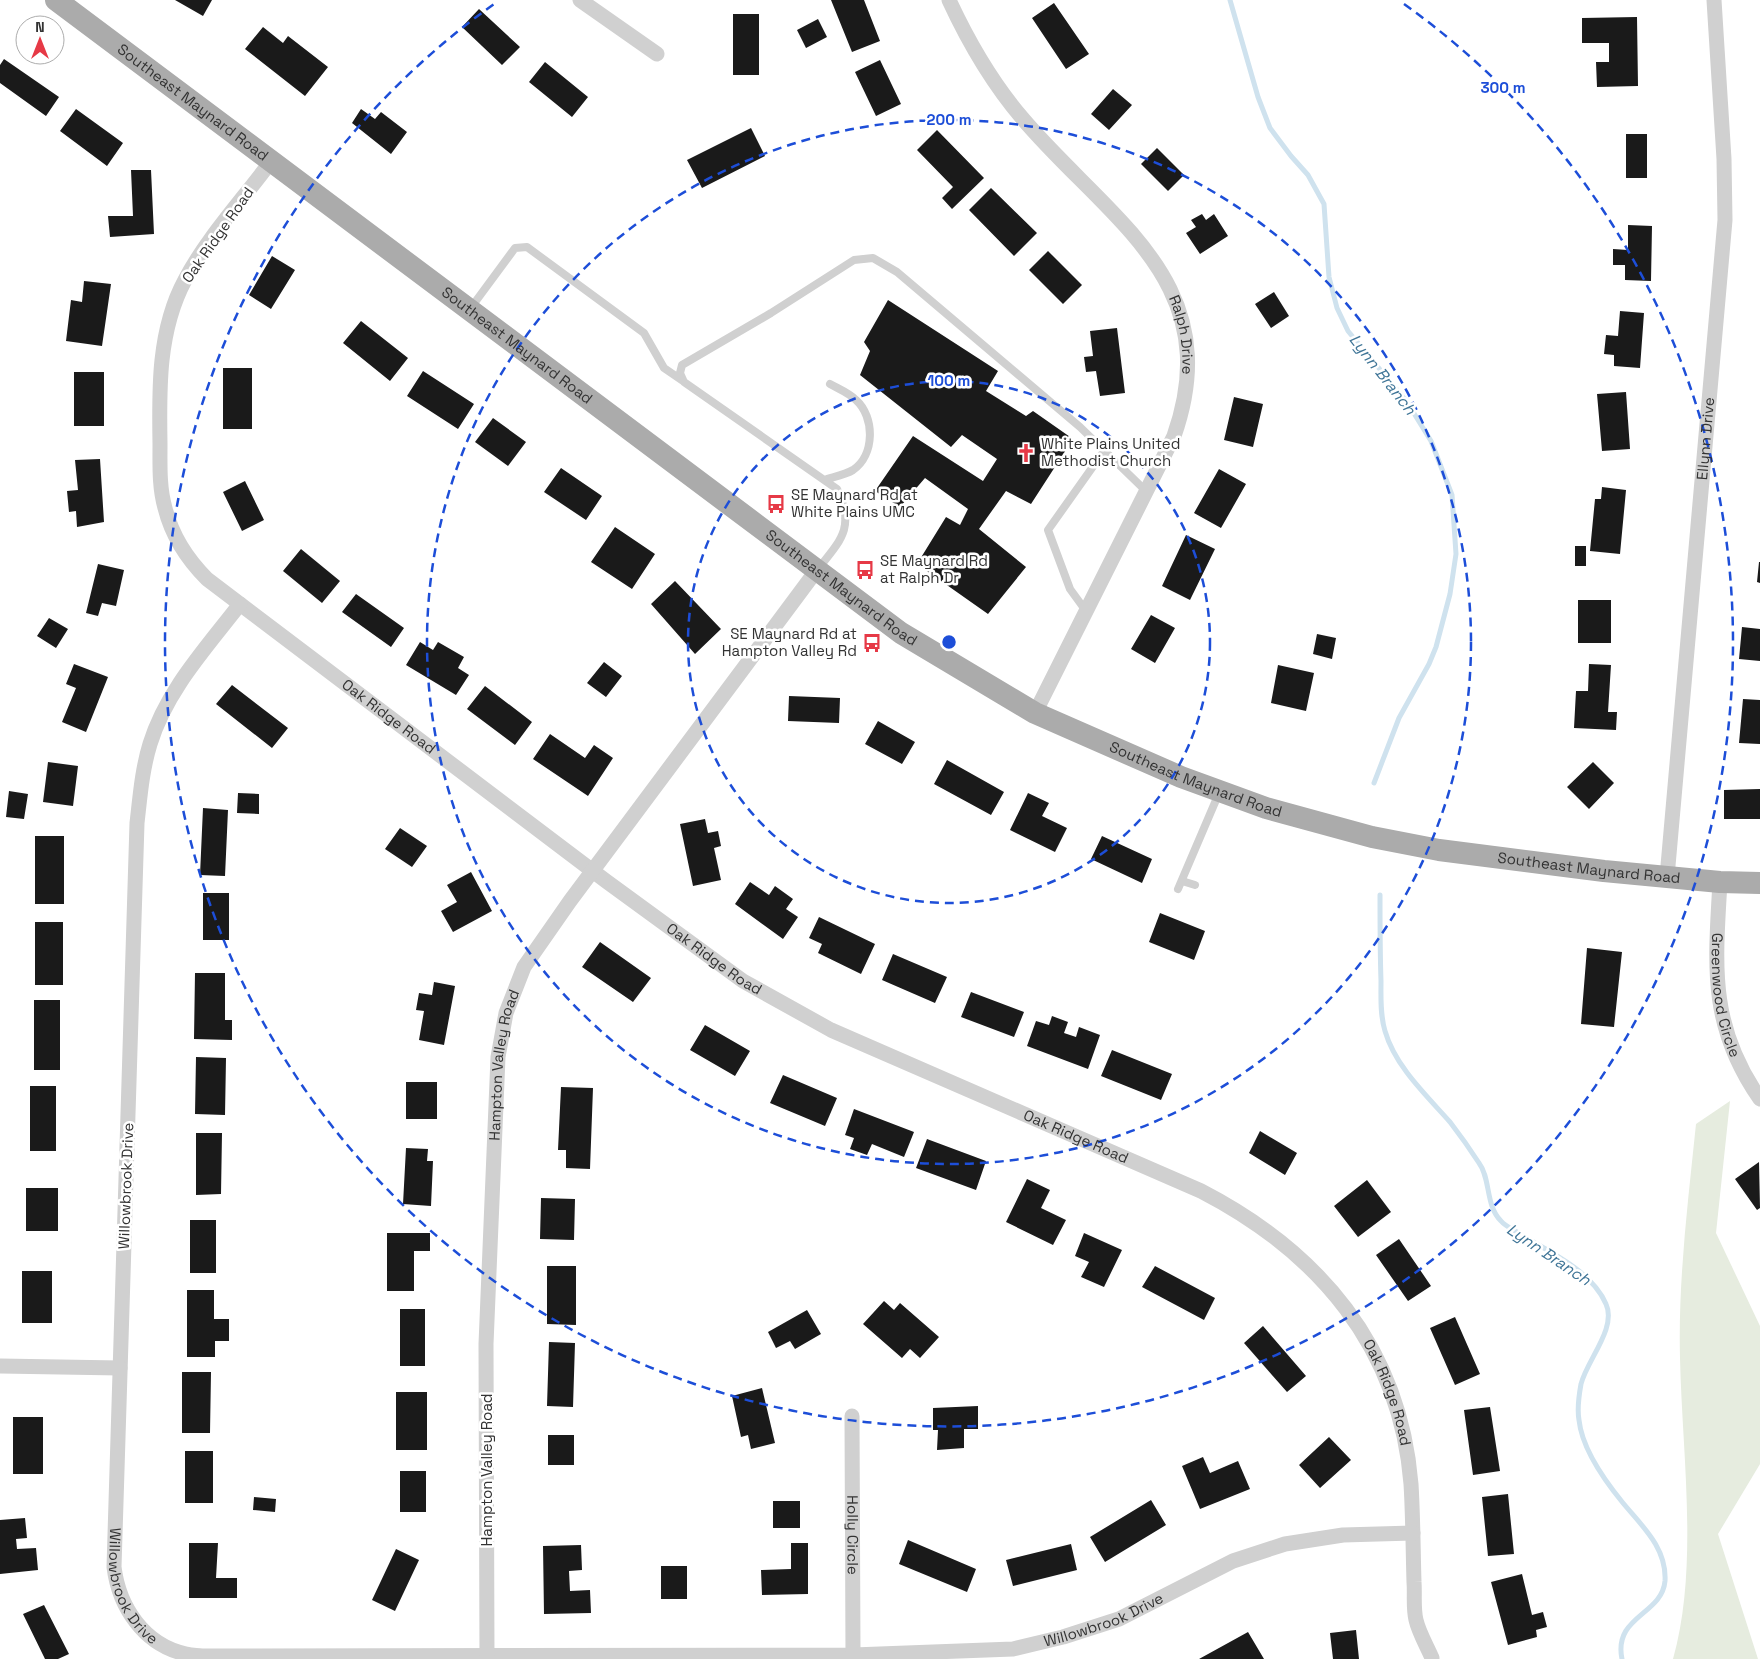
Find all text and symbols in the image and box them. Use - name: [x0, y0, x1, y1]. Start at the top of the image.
- north arrow: [15, 15, 65, 65]
- text: N: [35, 18, 45, 36]
- street label: Southeast Maynard Road: [114, 39, 272, 165]
- text: 300 m: [1480, 78, 1526, 97]
- text: 200 m: [927, 110, 971, 129]
- street label: Oak Ridge Road: [178, 183, 258, 286]
- street label: Southeast Maynard Road: [438, 282, 597, 408]
- street label: Ralph Drive: [1165, 292, 1198, 375]
- water label: Lynn Branch: [1344, 330, 1421, 420]
- text: 100 m: [928, 371, 970, 390]
- street label: Ellynn Drive: [1692, 396, 1718, 481]
- place label: White Plains United Methodist Church: [1041, 434, 1180, 470]
- church icon: White Plains United Methodist Church: [1015, 442, 1037, 464]
- place label: SE Maynard Rd at White Plains UMC: [791, 485, 918, 521]
- bus stop icon: SE Maynard Rd at White Plains UMC: [765, 493, 787, 515]
- street label: Southeast Maynard Road: [762, 525, 921, 650]
- place label: SE Maynard Rd at Ralph Dr: [880, 551, 988, 587]
- bus stop icon: SE Maynard Rd at Ralph Dr: [854, 559, 876, 581]
- place label: SE Maynard Rd at Hampton Valley Rd: [722, 624, 857, 660]
- bus stop icon: SE Maynard Rd at Hampton Valley Rd: [861, 632, 883, 654]
- centre of rings: [940, 633, 958, 651]
- street label: Oak Ridge Road: [338, 675, 440, 758]
- street label: Southeast Maynard Road: [1107, 737, 1284, 821]
- street label: Southeast Maynard Road: [1497, 848, 1681, 887]
- street label: Oak Ridge Road: [663, 918, 766, 999]
- street label: Greenwood Circle: [1708, 933, 1745, 1060]
- street label: Hampton Valley Road: [485, 986, 523, 1141]
- street label: Oak Ridge Road: [1021, 1105, 1132, 1167]
- street label: Willowbrook Drive: [114, 1122, 137, 1250]
- water label: Lynn Branch: [1503, 1219, 1596, 1291]
- street label: Oak Ridge Road: [1359, 1335, 1416, 1447]
- street label: Hampton Valley Road: [477, 1394, 496, 1546]
- street label: Holly Circle: [843, 1495, 863, 1575]
- street label: Willowbrook Drive: [105, 1527, 162, 1648]
- street label: Willowbrook Drive: [1042, 1588, 1166, 1650]

